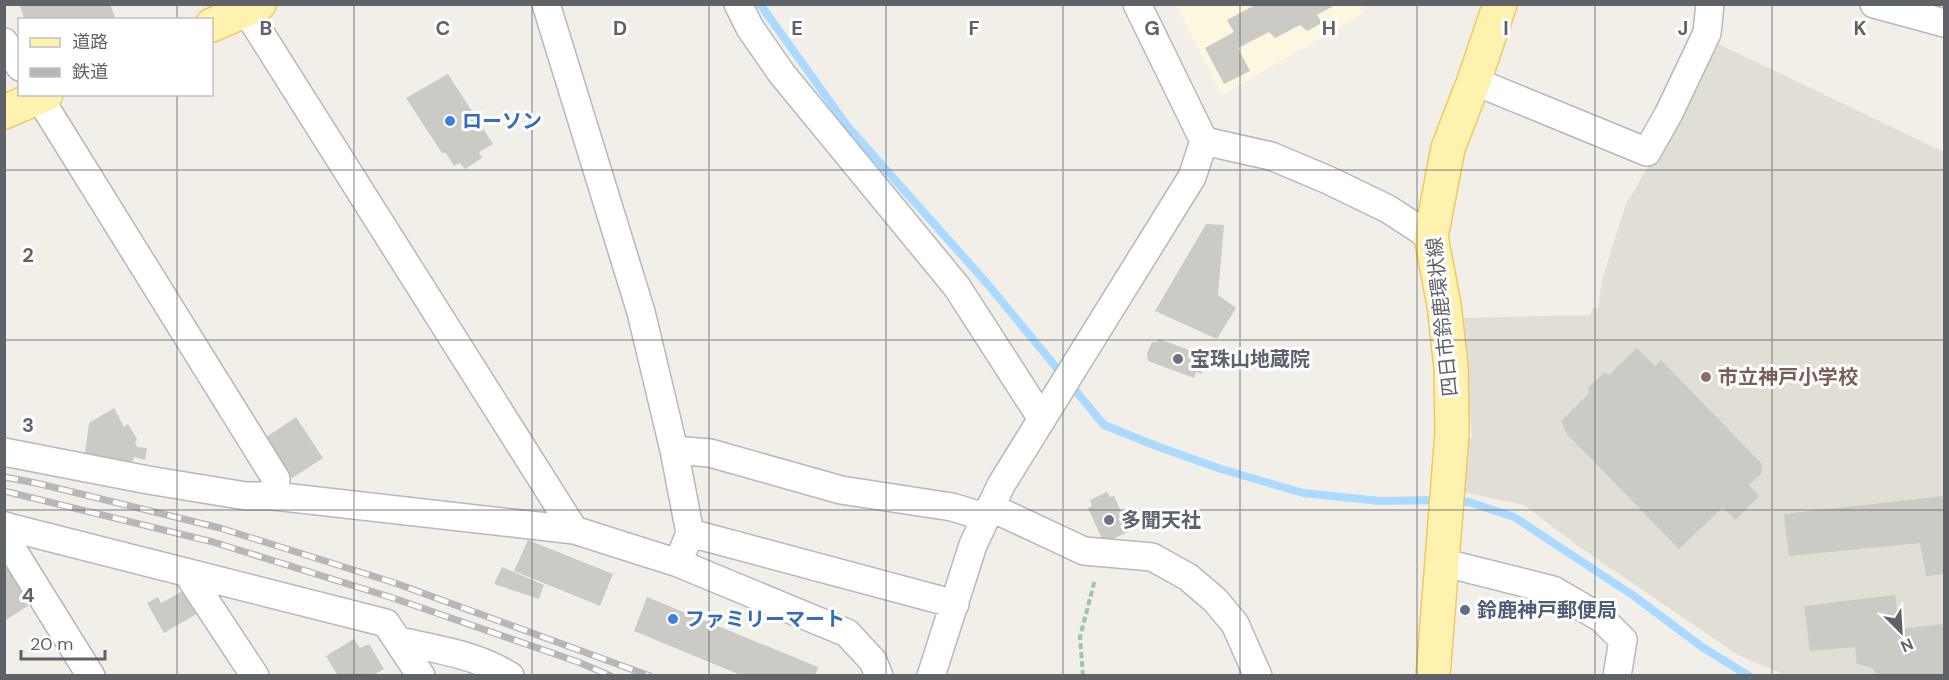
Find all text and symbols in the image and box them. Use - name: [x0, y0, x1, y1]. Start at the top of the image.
- text: B: [260, 15, 272, 41]
- text: C: [436, 15, 450, 41]
- text: D: [613, 15, 627, 41]
- text: E: [791, 15, 803, 41]
- text: F: [968, 15, 980, 41]
- text: G: [1144, 15, 1160, 41]
- text: H: [1322, 15, 1336, 41]
- text: I: [1503, 15, 1509, 41]
- text: J: [1678, 15, 1688, 41]
- text: K: [1853, 15, 1867, 41]
- legend: [18, 18, 213, 96]
- text: 道路: [72, 30, 108, 54]
- text: 鉄道: [72, 60, 108, 84]
- place label: ローソン: [462, 108, 542, 134]
- marker: ローソン: [443, 114, 457, 128]
- street label: 四日市鈴鹿環状線: [1421, 236, 1463, 398]
- text: 2: [22, 242, 34, 268]
- place label: 宝珠山地蔵院: [1190, 346, 1310, 372]
- marker: 宝珠山地蔵院: [1171, 352, 1185, 366]
- place label: 市立神戸小学校: [1718, 364, 1858, 390]
- marker: 市立神戸小学校: [1699, 370, 1713, 384]
- text: 3: [22, 412, 34, 438]
- place label: 多聞天社: [1121, 507, 1201, 533]
- marker: 多聞天社: [1102, 513, 1116, 527]
- text: 4: [22, 582, 35, 608]
- place label: 鈴鹿神戸郵便局: [1477, 597, 1617, 623]
- north arrow: [1871, 602, 1931, 662]
- marker: 鈴鹿神戸郵便局: [1458, 603, 1472, 617]
- place label: ファミリーマート: [685, 606, 845, 632]
- marker: ファミリーマート: [666, 612, 680, 626]
- scale bar: [21, 623, 105, 661]
- text: 20 m: [30, 632, 73, 656]
- text: N: [1897, 633, 1916, 657]

